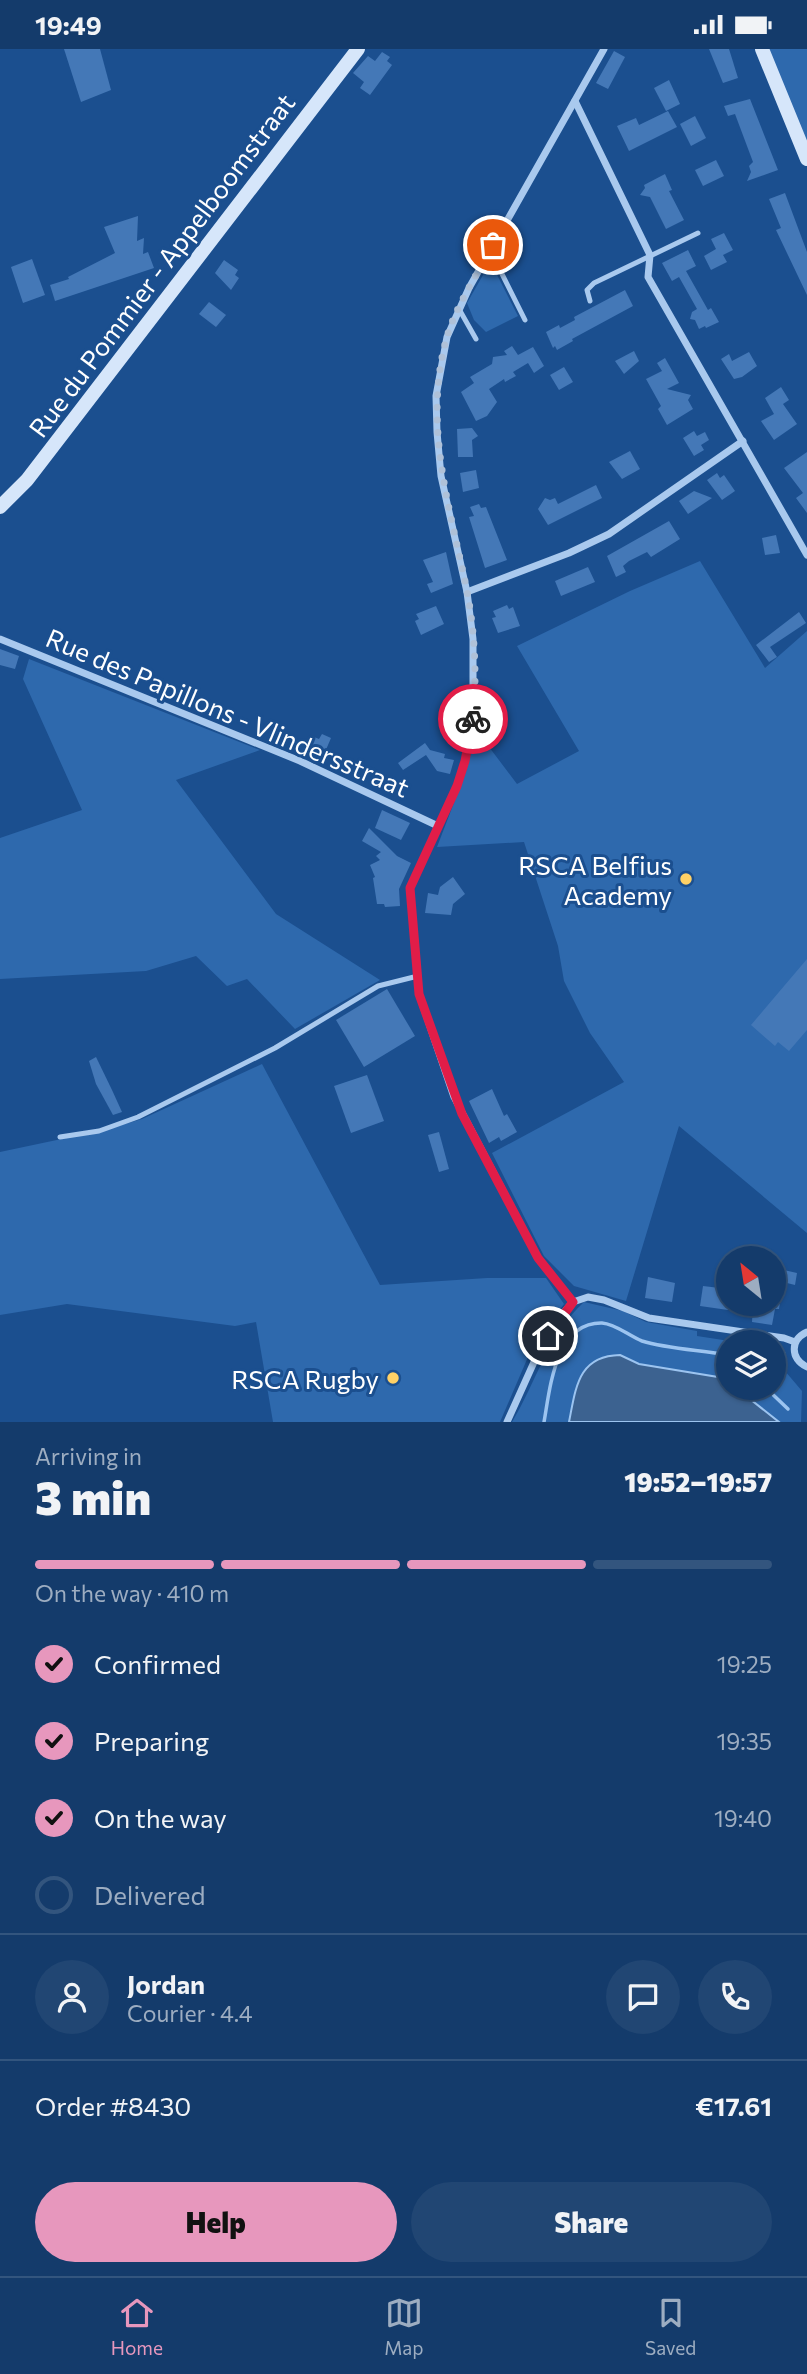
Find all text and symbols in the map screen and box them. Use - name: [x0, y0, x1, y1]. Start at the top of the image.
- text: 19:49: [35, 9, 102, 40]
- street label: Rue du Pommier - Appelboomstraat: [22, 87, 300, 443]
- pin: [463, 215, 523, 275]
- icon: bag: [474, 226, 512, 264]
- street label: Rue des Papillons - Vlindersstraat: [42, 621, 414, 803]
- courier: [438, 684, 508, 754]
- icon: bike: [454, 700, 492, 738]
- place label: RSCA Belfius Academy: [518, 849, 672, 910]
- marker: RSCA Belfius Academy: [678, 871, 694, 887]
- north arrow: [716, 1246, 786, 1316]
- map controls: [716, 1246, 786, 1400]
- pin: [518, 1306, 578, 1366]
- icon: home: [529, 1317, 567, 1355]
- button: layers: [716, 1330, 786, 1400]
- place label: RSCA Rugby: [231, 1363, 379, 1394]
- marker: RSCA Rugby: [385, 1370, 401, 1386]
- text: Arriving in: [35, 1442, 142, 1470]
- text: 19:52–19:57: [624, 1466, 772, 1497]
- text: 3 min: [35, 1468, 151, 1524]
- text: On the way · 410 m: [35, 1579, 229, 1607]
- icon: check: [35, 1645, 73, 1683]
- text: Confirmed: [94, 1648, 221, 1679]
- text: 19:25: [717, 1650, 772, 1678]
- icon: check: [35, 1722, 73, 1760]
- text: Preparing: [94, 1725, 209, 1756]
- text: 19:35: [716, 1727, 772, 1755]
- icon: check: [35, 1799, 73, 1837]
- text: On the way: [94, 1802, 227, 1833]
- text: 19:40: [714, 1804, 772, 1832]
- text: Delivered: [94, 1879, 205, 1910]
- button: person: [35, 1960, 109, 2034]
- button: chat: [606, 1960, 680, 2034]
- button: phone: [698, 1960, 772, 2034]
- text: Jordan: [127, 1968, 205, 1999]
- text: Courier · 4.4: [127, 1999, 253, 2027]
- text: Order #8430: [35, 2090, 191, 2121]
- text: €17.61: [695, 2090, 772, 2121]
- button: Help: [35, 2182, 397, 2262]
- button: Share: [411, 2182, 772, 2262]
- tab: Home: [111, 2294, 163, 2359]
- tab: Map: [384, 2294, 424, 2359]
- tab: Saved: [645, 2294, 696, 2359]

